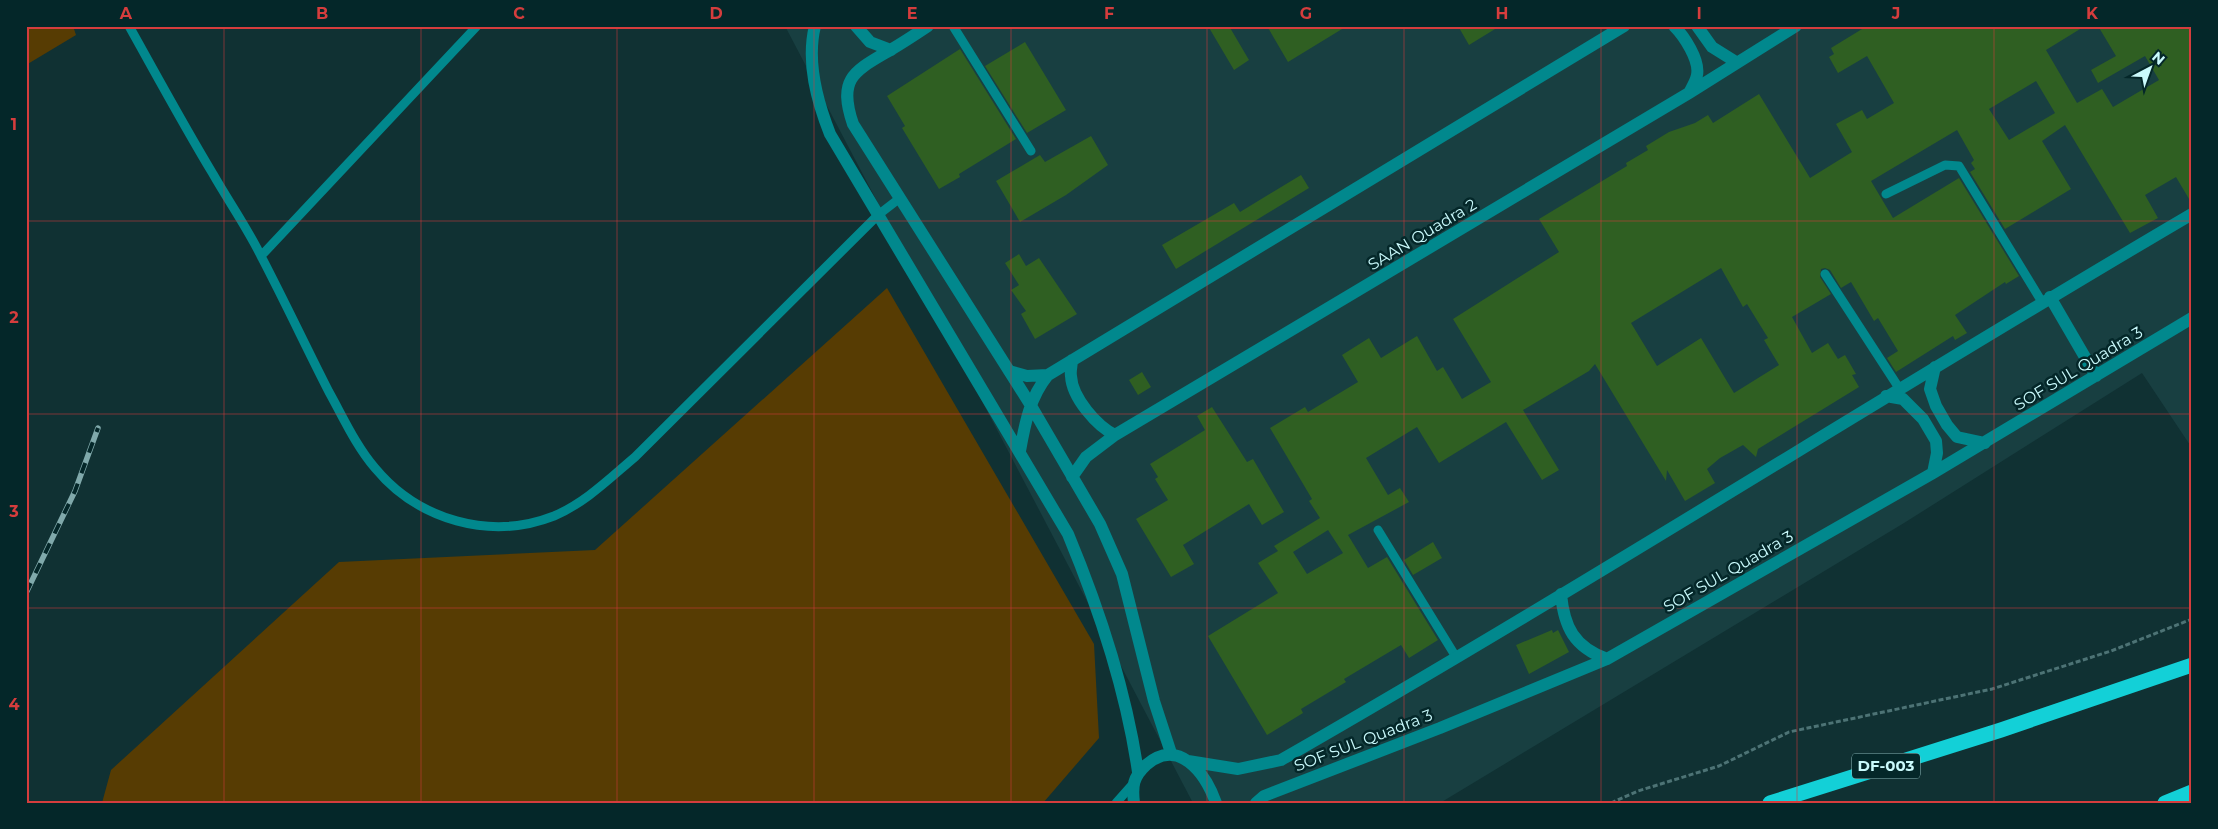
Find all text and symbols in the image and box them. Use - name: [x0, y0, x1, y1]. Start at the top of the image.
- text: A: [119, 4, 133, 23]
- text: B: [316, 4, 328, 23]
- text: C: [513, 4, 525, 23]
- text: D: [709, 4, 723, 23]
- text: E: [907, 4, 917, 23]
- text: F: [1104, 4, 1114, 23]
- text: G: [1300, 4, 1312, 23]
- text: H: [1496, 4, 1508, 23]
- text: I: [1696, 4, 1702, 23]
- text: J: [1891, 4, 1900, 23]
- text: K: [2086, 4, 2099, 23]
- north arrow: [2126, 42, 2176, 92]
- text: N: [2148, 48, 2169, 69]
- text: 1: [11, 115, 17, 134]
- street label: SAAN Quadra 2: [1365, 195, 1480, 274]
- text: 2: [9, 308, 19, 327]
- street label: SOF SUL Quadra 3: [2011, 323, 2146, 414]
- text: 3: [8, 502, 19, 521]
- street label: SOF SUL Quadra 3: [1660, 527, 1796, 616]
- text: 4: [8, 695, 20, 714]
- street label: SOF SUL Quadra 3: [1291, 705, 1435, 776]
- road number: DF-003: [1852, 754, 1920, 778]

